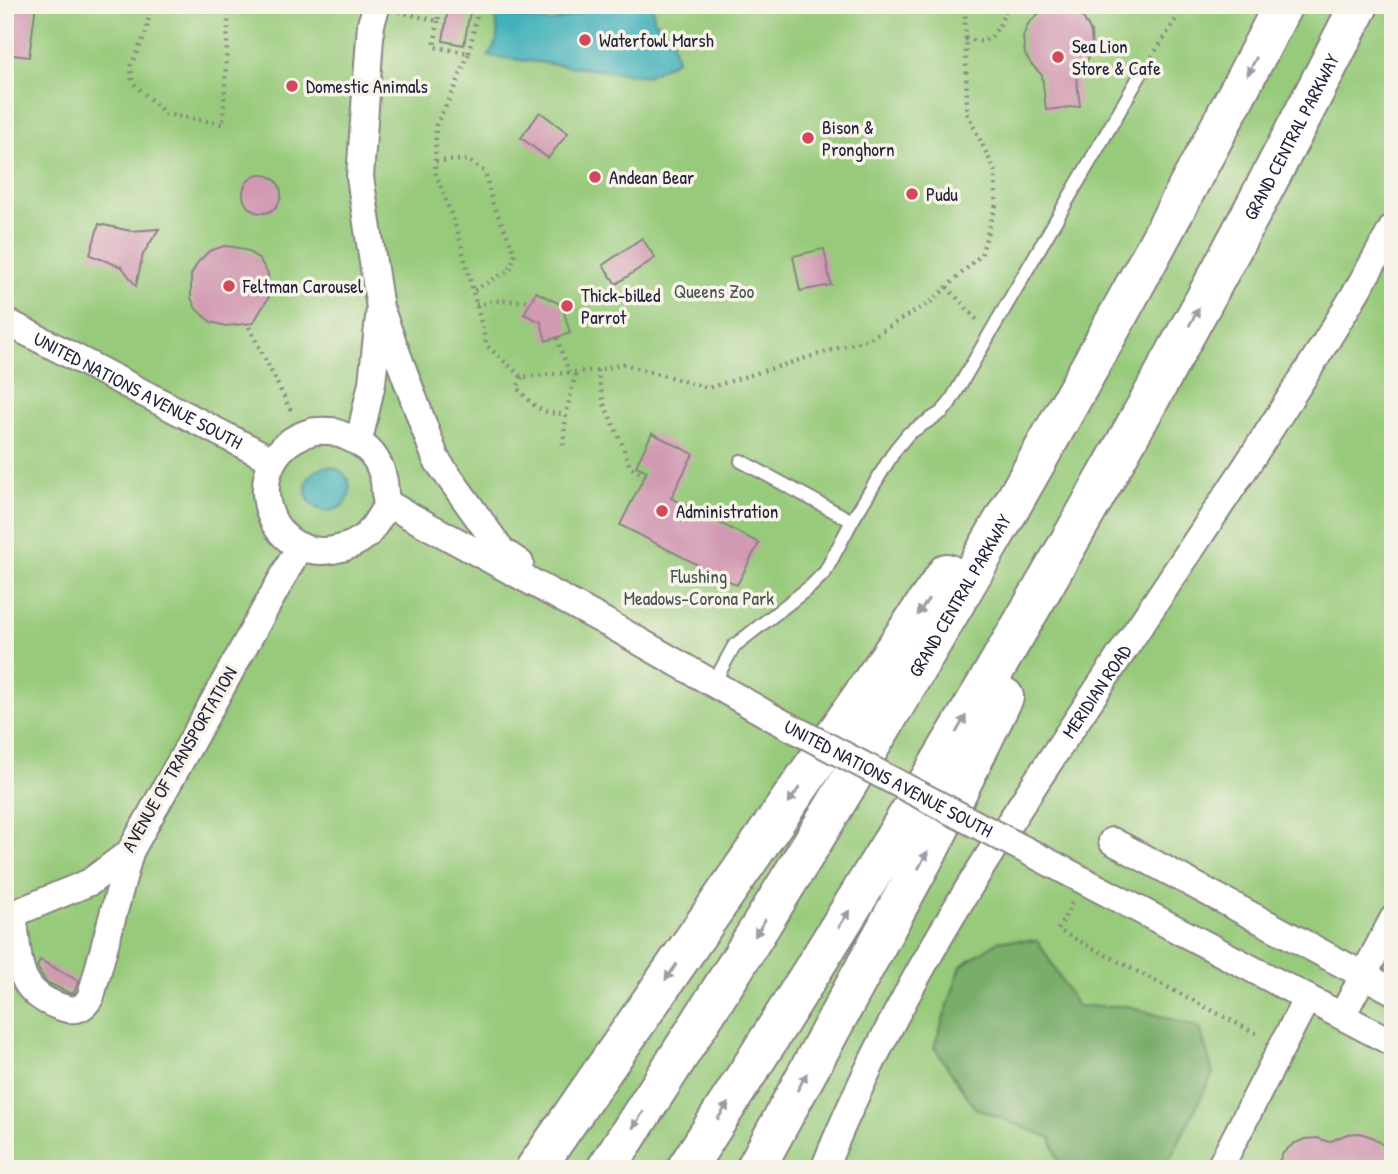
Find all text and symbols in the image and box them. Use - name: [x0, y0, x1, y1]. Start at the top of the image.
- place label: Waterfowl Marsh: [599, 27, 714, 53]
- marker: Waterfowl Marsh: [577, 32, 593, 48]
- place label: Sea Lion Store & Cafe: [1072, 33, 1161, 81]
- marker: Sea Lion Store & Cafe: [1050, 49, 1066, 65]
- street label: GRAND CENTRAL PARKWAY: [1237, 49, 1345, 224]
- one-way arrow: [1246, 56, 1257, 76]
- place label: Domestic Animals: [306, 73, 428, 99]
- marker: Domestic Animals: [284, 78, 300, 94]
- place label: Bison & Pronghorn: [822, 114, 895, 162]
- marker: Bison & Pronghorn: [800, 130, 816, 146]
- place label: Andean Bear: [609, 164, 695, 190]
- marker: Andean Bear: [587, 169, 603, 185]
- place label: Pudu: [926, 181, 958, 207]
- marker: Pudu: [904, 186, 920, 202]
- place label: Feltman Carousel: [242, 273, 364, 299]
- marker: Feltman Carousel: [221, 278, 237, 294]
- park label: Queens Zoo: [674, 278, 755, 304]
- place label: Thick-billed Parrot: [581, 282, 661, 330]
- marker: Thick-billed Parrot: [559, 298, 575, 314]
- one-way arrow: [1188, 307, 1200, 327]
- street label: UNITED NATIONS AVENUE SOUTH: [29, 325, 247, 455]
- place label: Administration: [676, 498, 778, 524]
- marker: Administration: [654, 503, 670, 519]
- street label: GRAND CENTRAL PARKWAY: [902, 509, 1017, 681]
- park label: Flushing Meadows-Corona Park: [624, 563, 774, 611]
- one-way arrow: [916, 598, 930, 616]
- street label: MERIDIAN ROAD: [1056, 639, 1137, 743]
- street label: AVENUE OF TRANSPORTATION: [115, 662, 243, 856]
- street label: UNITED NATIONS AVENUE SOUTH: [780, 713, 997, 844]
- one-way arrow: [955, 714, 967, 734]
- one-way arrow: [787, 786, 801, 804]
- one-way arrow: [916, 850, 928, 870]
- one-way arrow: [838, 909, 850, 928]
- one-way arrow: [753, 919, 766, 938]
- one-way arrow: [664, 963, 678, 981]
- one-way arrow: [796, 1072, 808, 1091]
- one-way arrow: [716, 1102, 729, 1121]
- one-way arrow: [631, 1110, 644, 1130]

